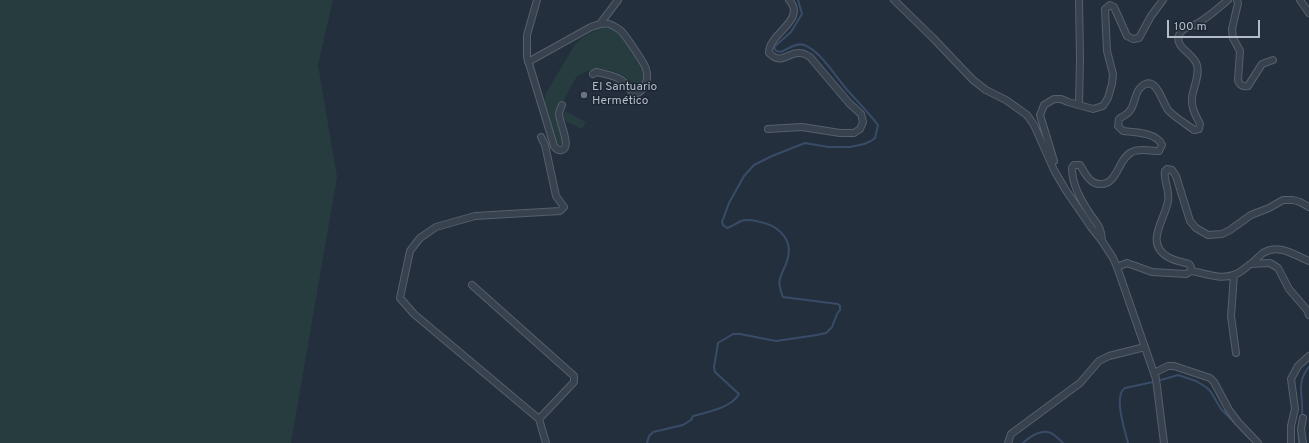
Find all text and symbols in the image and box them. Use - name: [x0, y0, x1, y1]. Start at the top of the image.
- scale bar: [1169, 12, 1262, 38]
- text: 100 m: [1174, 19, 1207, 35]
- place label: El Santuario Hermético: [592, 81, 657, 109]
- marker: El Santuario Hermético: [579, 90, 589, 100]

